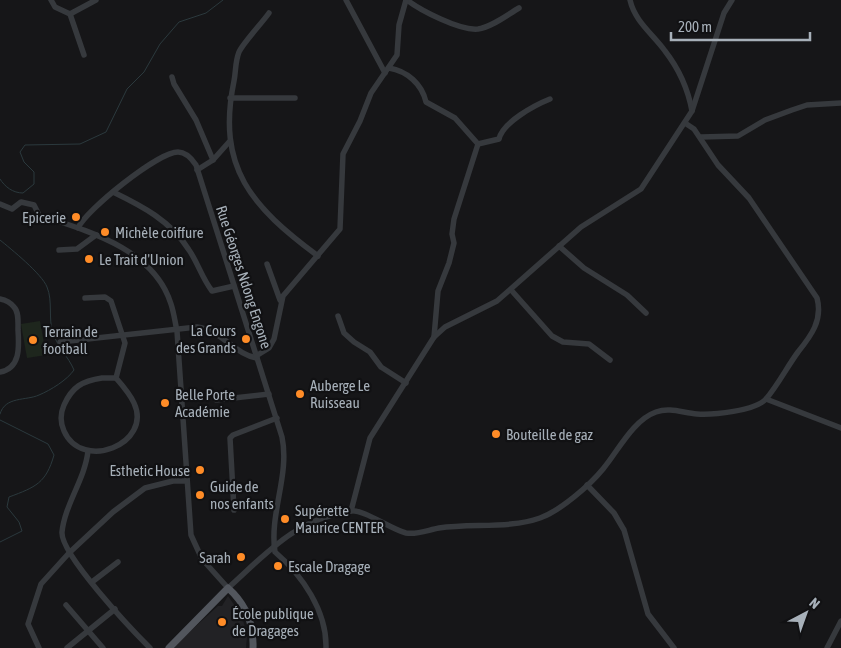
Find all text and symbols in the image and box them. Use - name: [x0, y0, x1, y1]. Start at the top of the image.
- scale bar: [671, 10, 810, 42]
- text: 200 m: [678, 18, 712, 35]
- street label: Rue Géorges Ndong Engone: [213, 203, 275, 351]
- place label: Epicerie: [22, 209, 66, 226]
- marker: Epicerie: [70, 211, 82, 223]
- place label: Michèle coiffure: [115, 224, 204, 241]
- marker: Michèle coiffure: [99, 226, 111, 238]
- place label: Le Trait d'Union: [99, 251, 184, 268]
- marker: Le Trait d'Union: [83, 253, 95, 265]
- place label: La Cours des Grands: [176, 322, 236, 356]
- place label: Terrain de football: [43, 323, 98, 357]
- marker: La Cours des Grands: [240, 333, 252, 345]
- marker: Terrain de football: [27, 334, 39, 346]
- place label: Auberge Le Ruisseau: [310, 377, 370, 411]
- place label: Belle Porte Académie: [175, 386, 235, 420]
- marker: Auberge Le Ruisseau: [294, 388, 306, 400]
- marker: Belle Porte Académie: [159, 397, 171, 409]
- place label: Bouteille de gaz: [506, 426, 594, 443]
- marker: Bouteille de gaz: [490, 428, 502, 440]
- place label: Esthetic House: [109, 462, 190, 479]
- marker: Esthetic House: [194, 464, 206, 476]
- place label: Guide de nos enfants: [210, 478, 274, 512]
- marker: Guide de nos enfants: [194, 489, 206, 501]
- place label: Supérette Maurice CENTER: [295, 502, 385, 536]
- marker: Supérette Maurice CENTER: [279, 513, 291, 525]
- place label: Sarah: [199, 549, 231, 566]
- marker: Sarah: [235, 551, 247, 563]
- place label: Escale Dragage: [288, 558, 371, 575]
- marker: Escale Dragage: [272, 560, 284, 572]
- north arrow: [781, 588, 831, 638]
- text: N: [806, 594, 823, 612]
- place label: École publique de Dragages: [232, 605, 314, 639]
- marker: École publique de Dragages: [216, 616, 228, 628]

